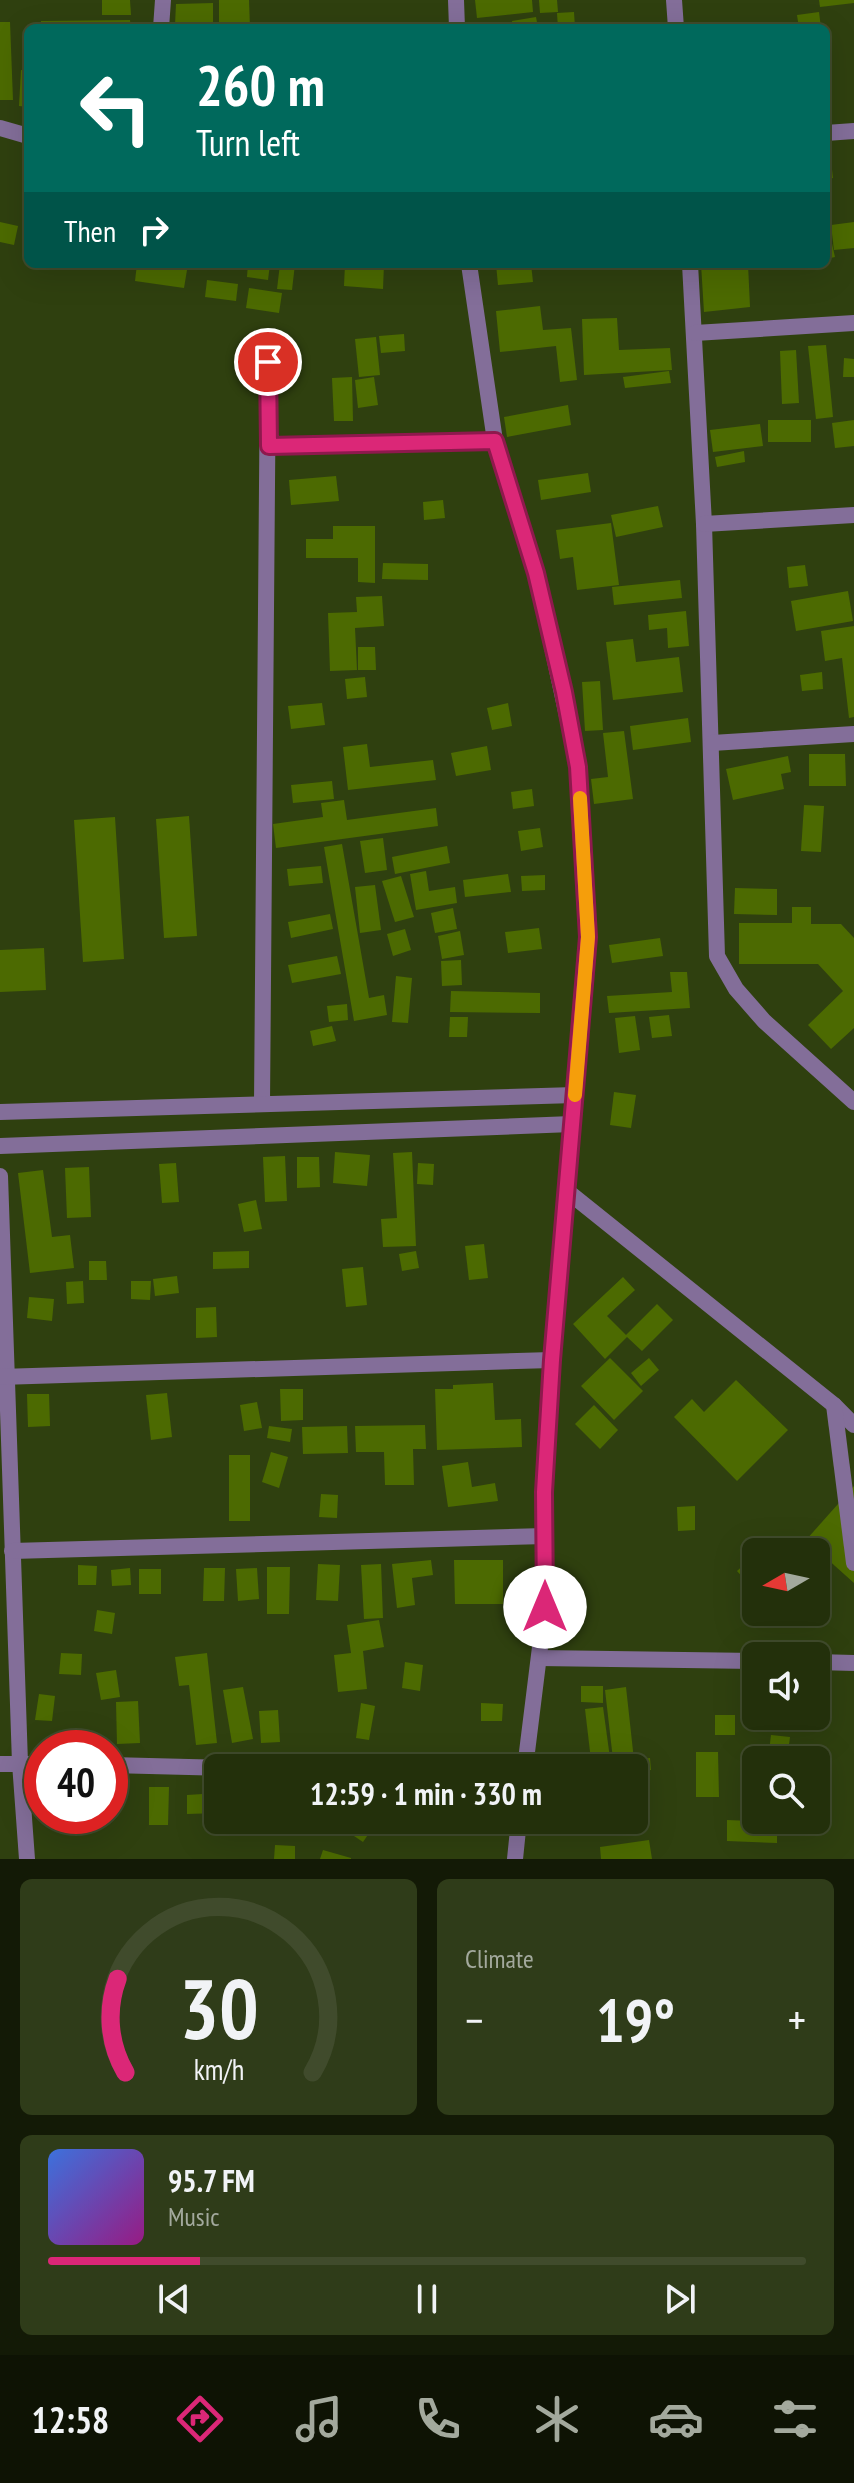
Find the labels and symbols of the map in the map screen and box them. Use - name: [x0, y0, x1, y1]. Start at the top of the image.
- pin: [234, 328, 302, 396]
- north arrow: [742, 1538, 830, 1626]
- position arrow: [503, 1565, 587, 1649]
- speed limit sign: 40: [24, 1730, 128, 1834]

